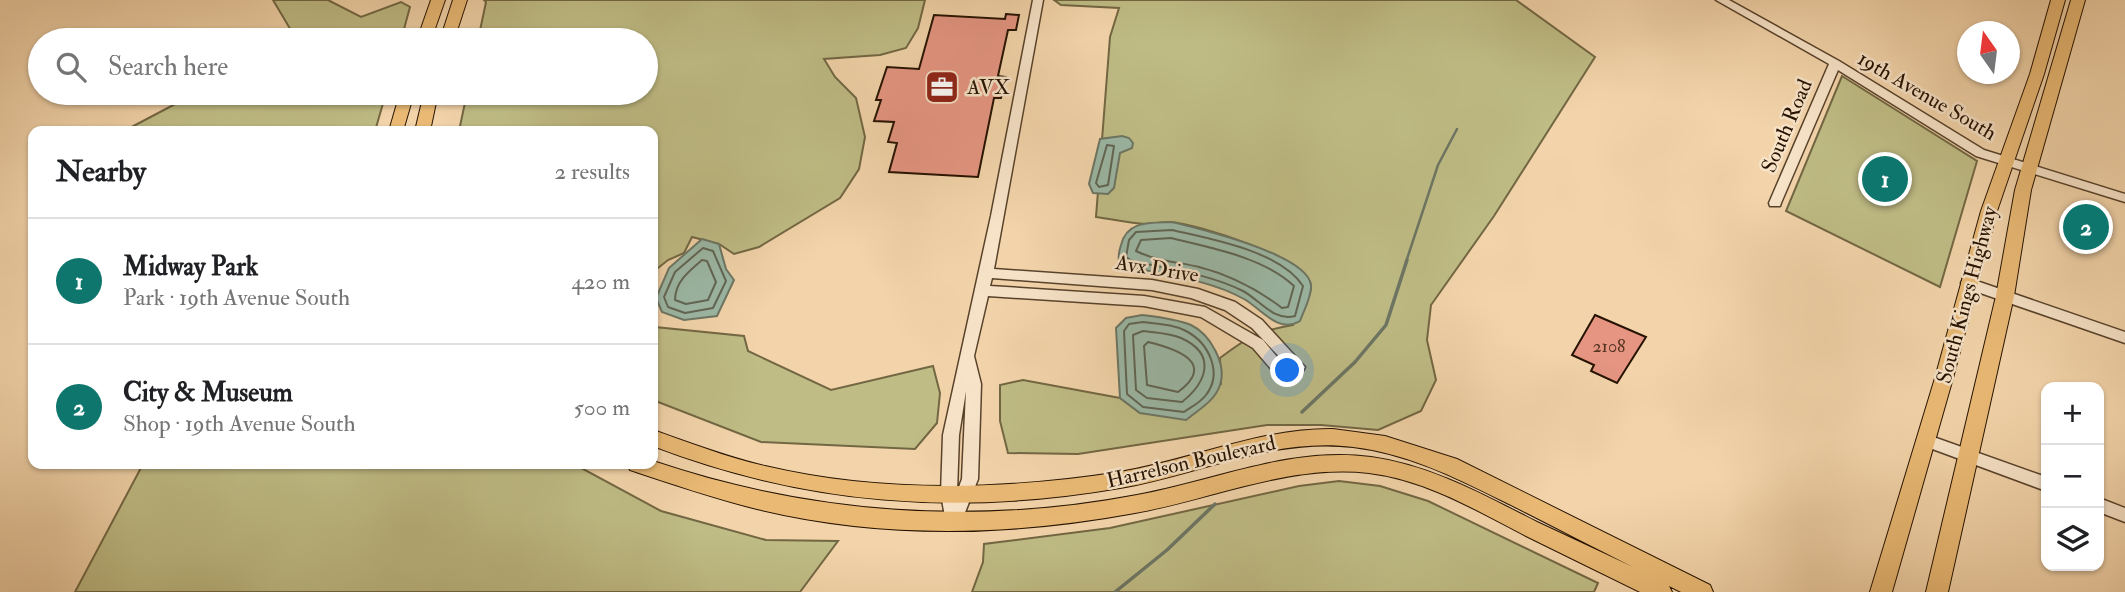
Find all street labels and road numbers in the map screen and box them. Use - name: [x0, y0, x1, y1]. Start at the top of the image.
- street label: 19th Avenue South: [1853, 45, 2001, 147]
- street label: South Road: [1755, 75, 1819, 177]
- street label: South Kings Highway: [1930, 203, 2004, 387]
- street label: Avx Drive: [1113, 249, 1201, 289]
- street label: Harrelson Boulevard: [1104, 429, 1279, 495]

